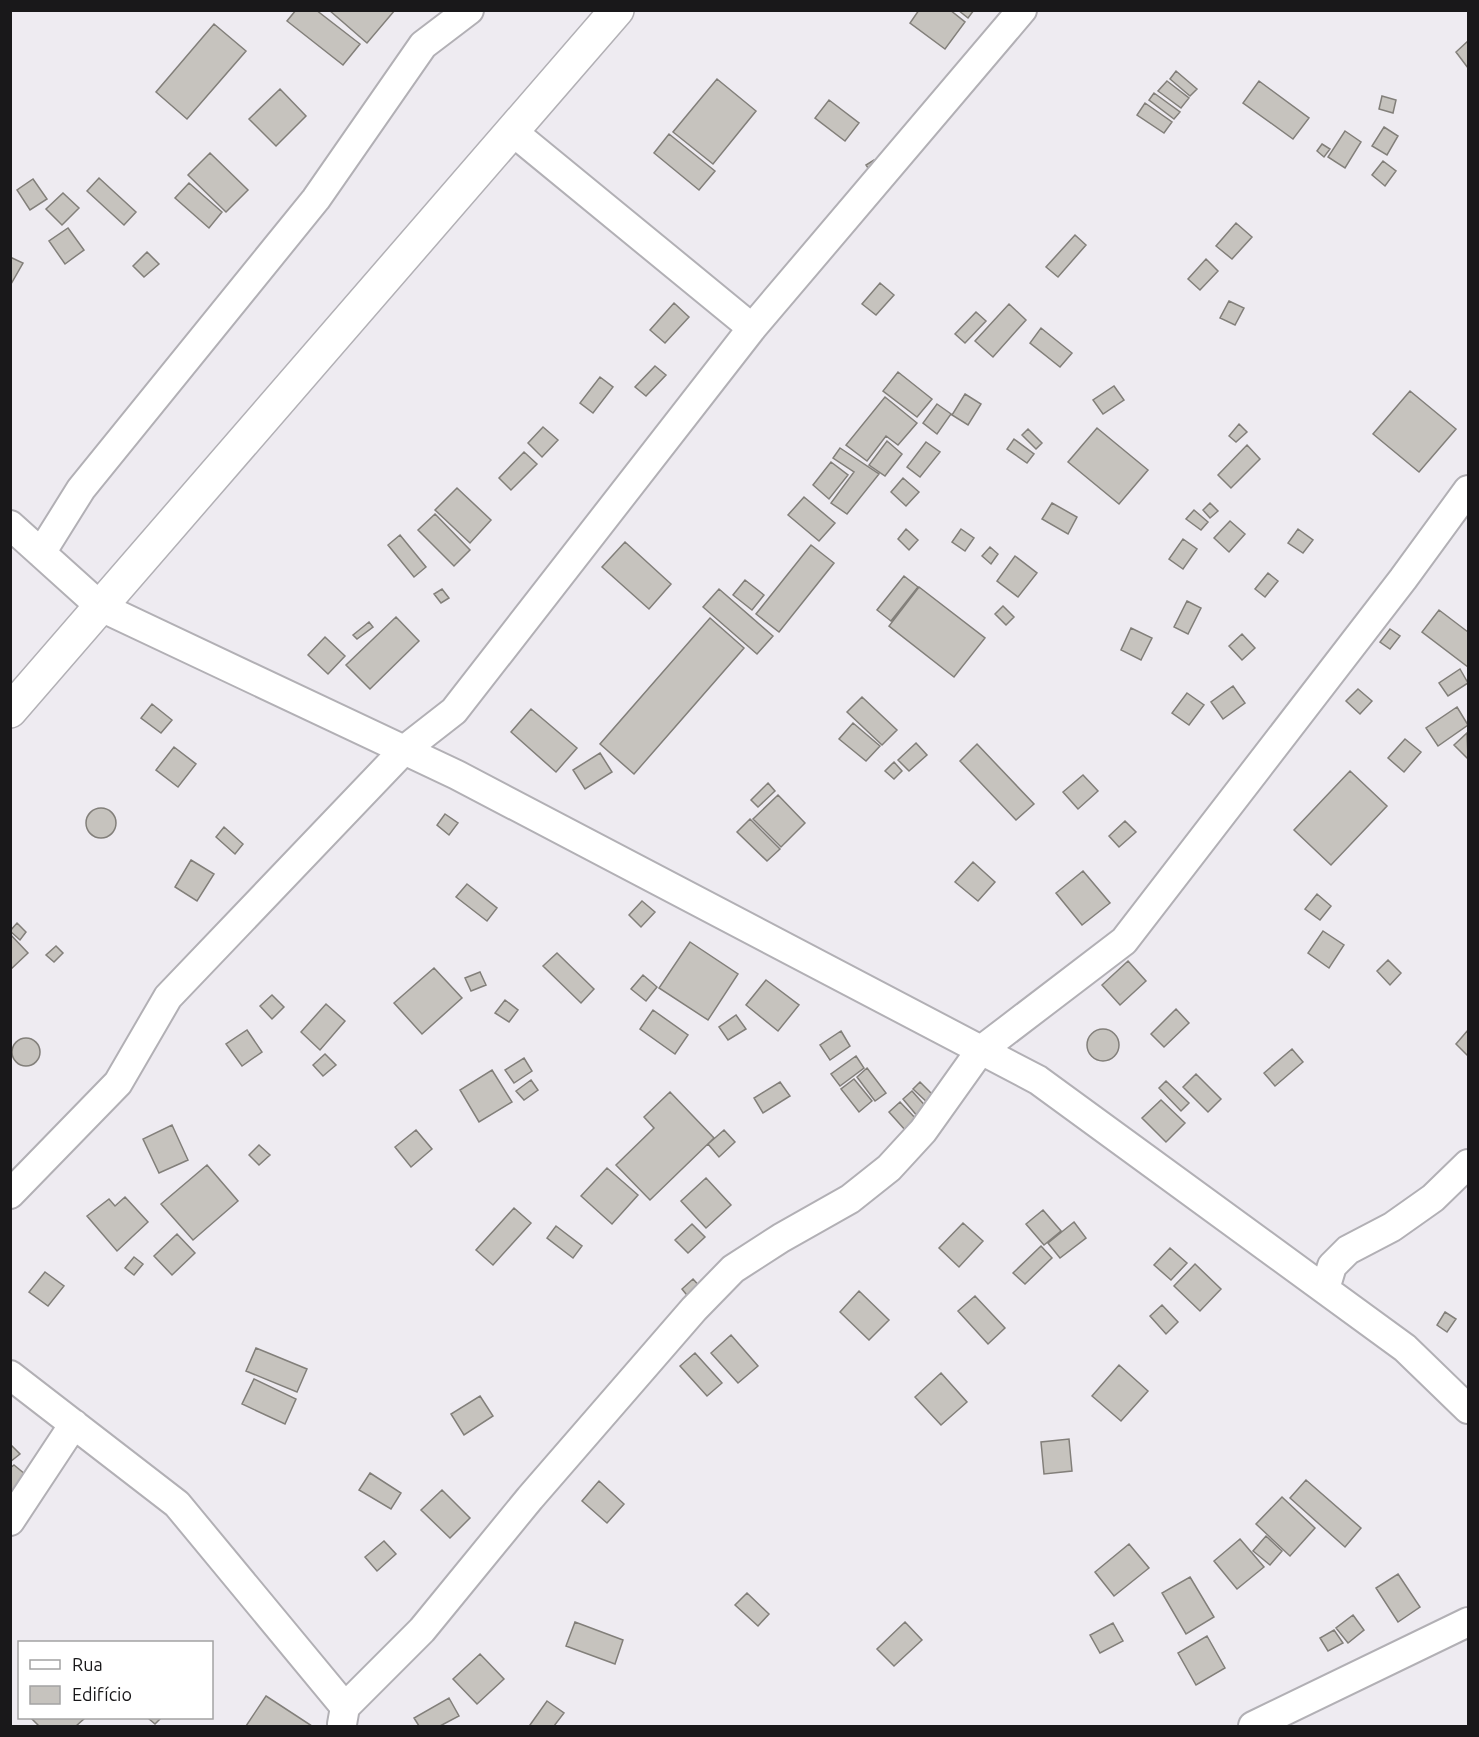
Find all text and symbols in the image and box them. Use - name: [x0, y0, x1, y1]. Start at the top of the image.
- legend: [18, 1641, 213, 1719]
- text: Rua: [72, 1654, 103, 1674]
- text: Edifício: [72, 1684, 132, 1704]

